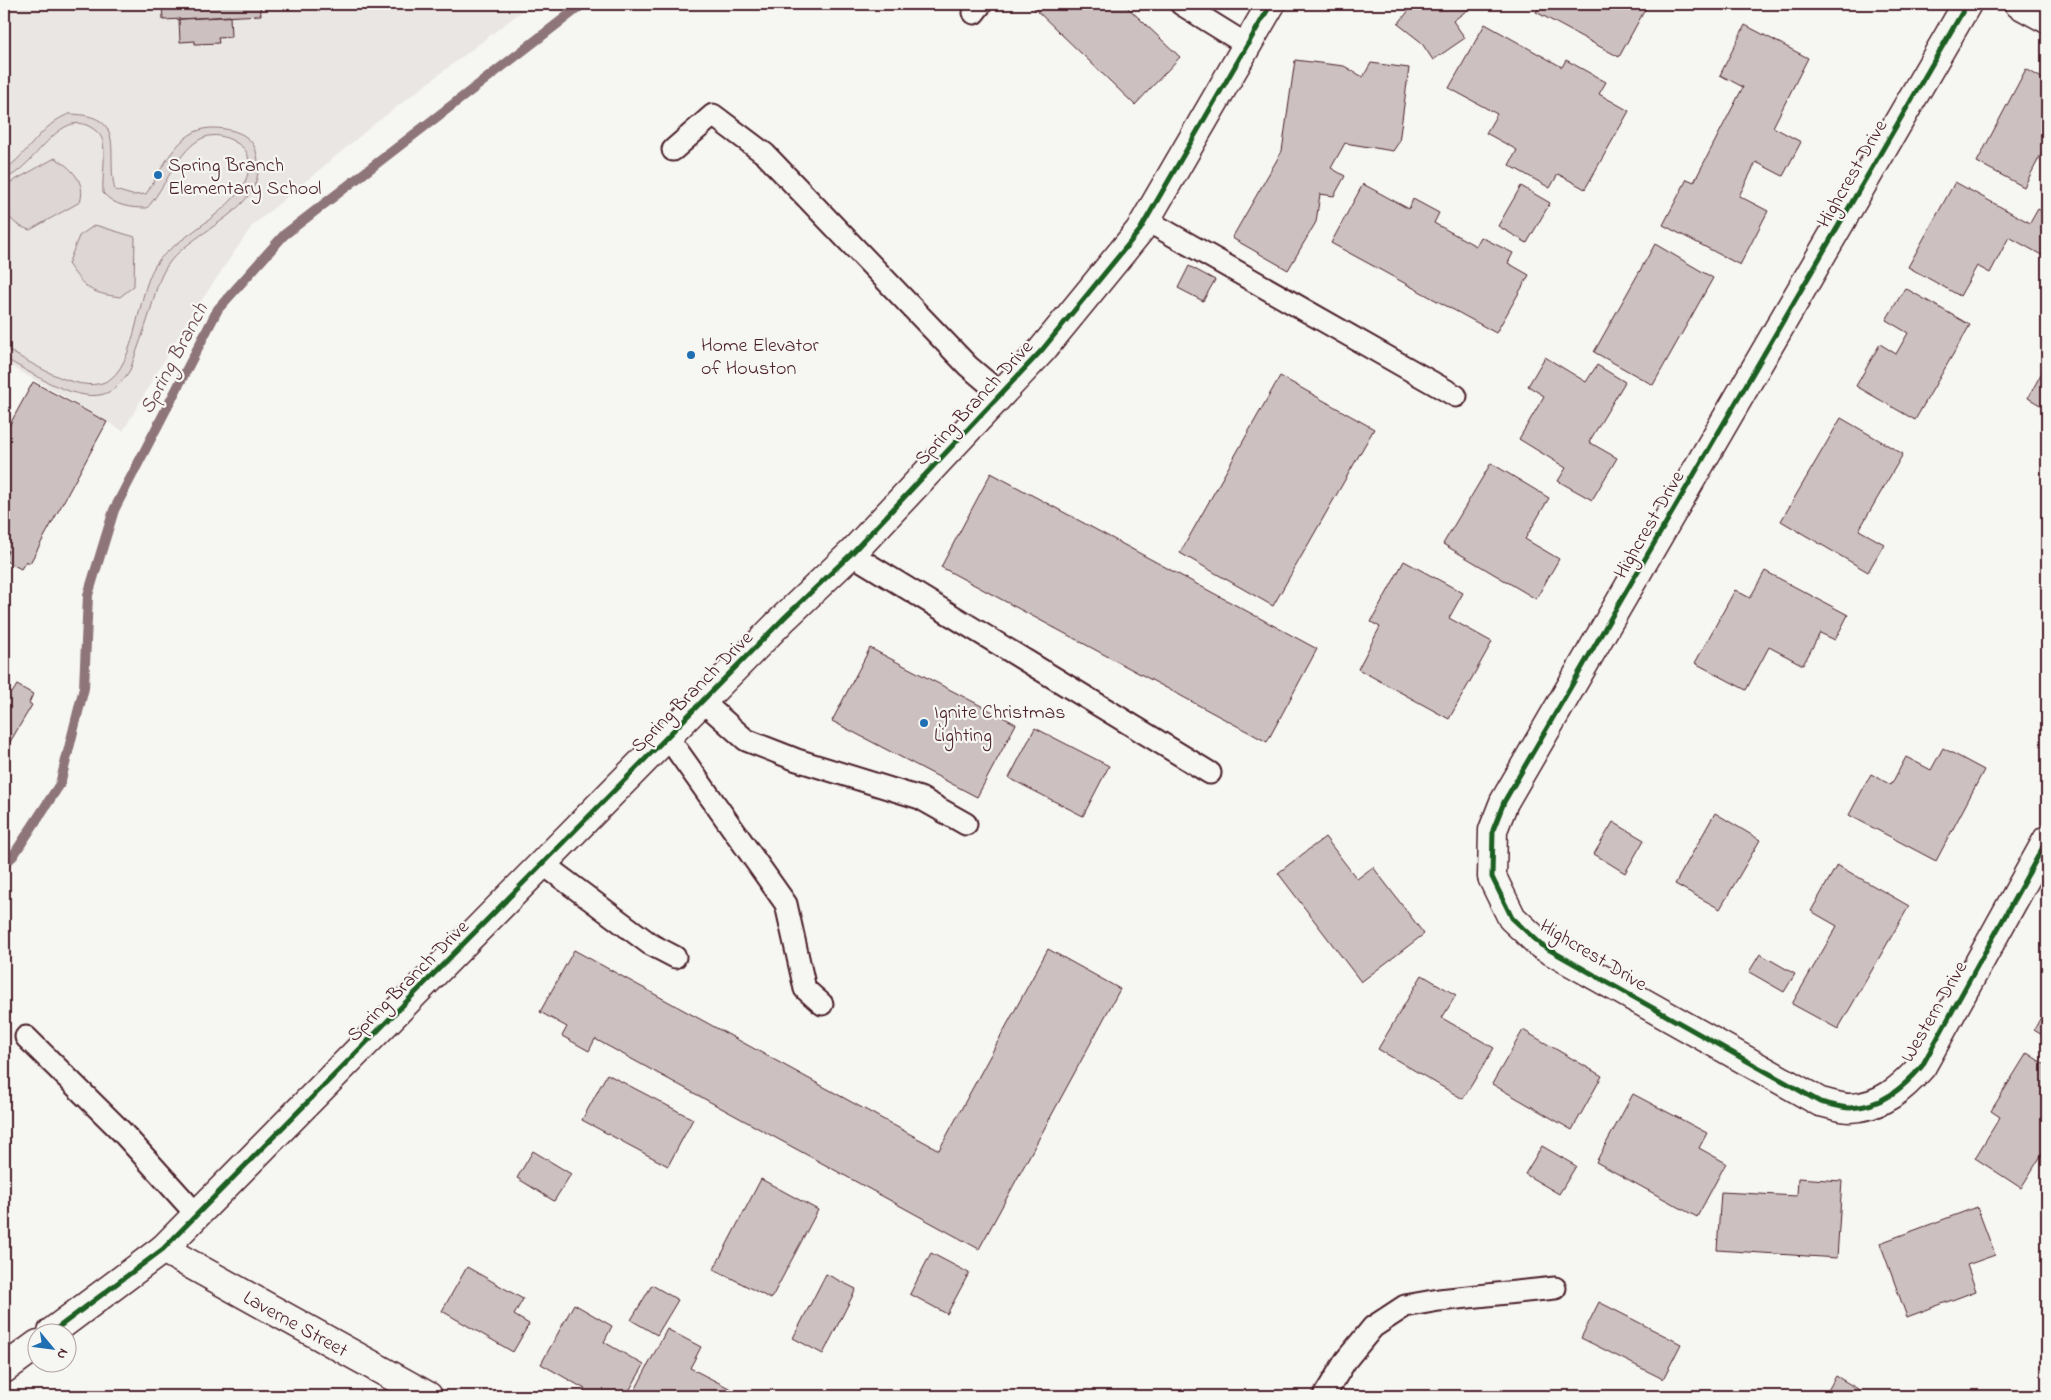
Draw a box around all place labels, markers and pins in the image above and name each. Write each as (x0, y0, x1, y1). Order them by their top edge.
place label: Spring Branch Elementary School (168, 152, 321, 204)
marker: Spring Branch Elementary School (152, 169, 164, 181)
place label: Home Elevator of Houston (701, 332, 820, 384)
marker: Home Elevator of Houston (685, 349, 697, 361)
place label: Ignite Christmas Lighting (934, 699, 1066, 752)
marker: Ignite Christmas Lighting (918, 717, 930, 729)

